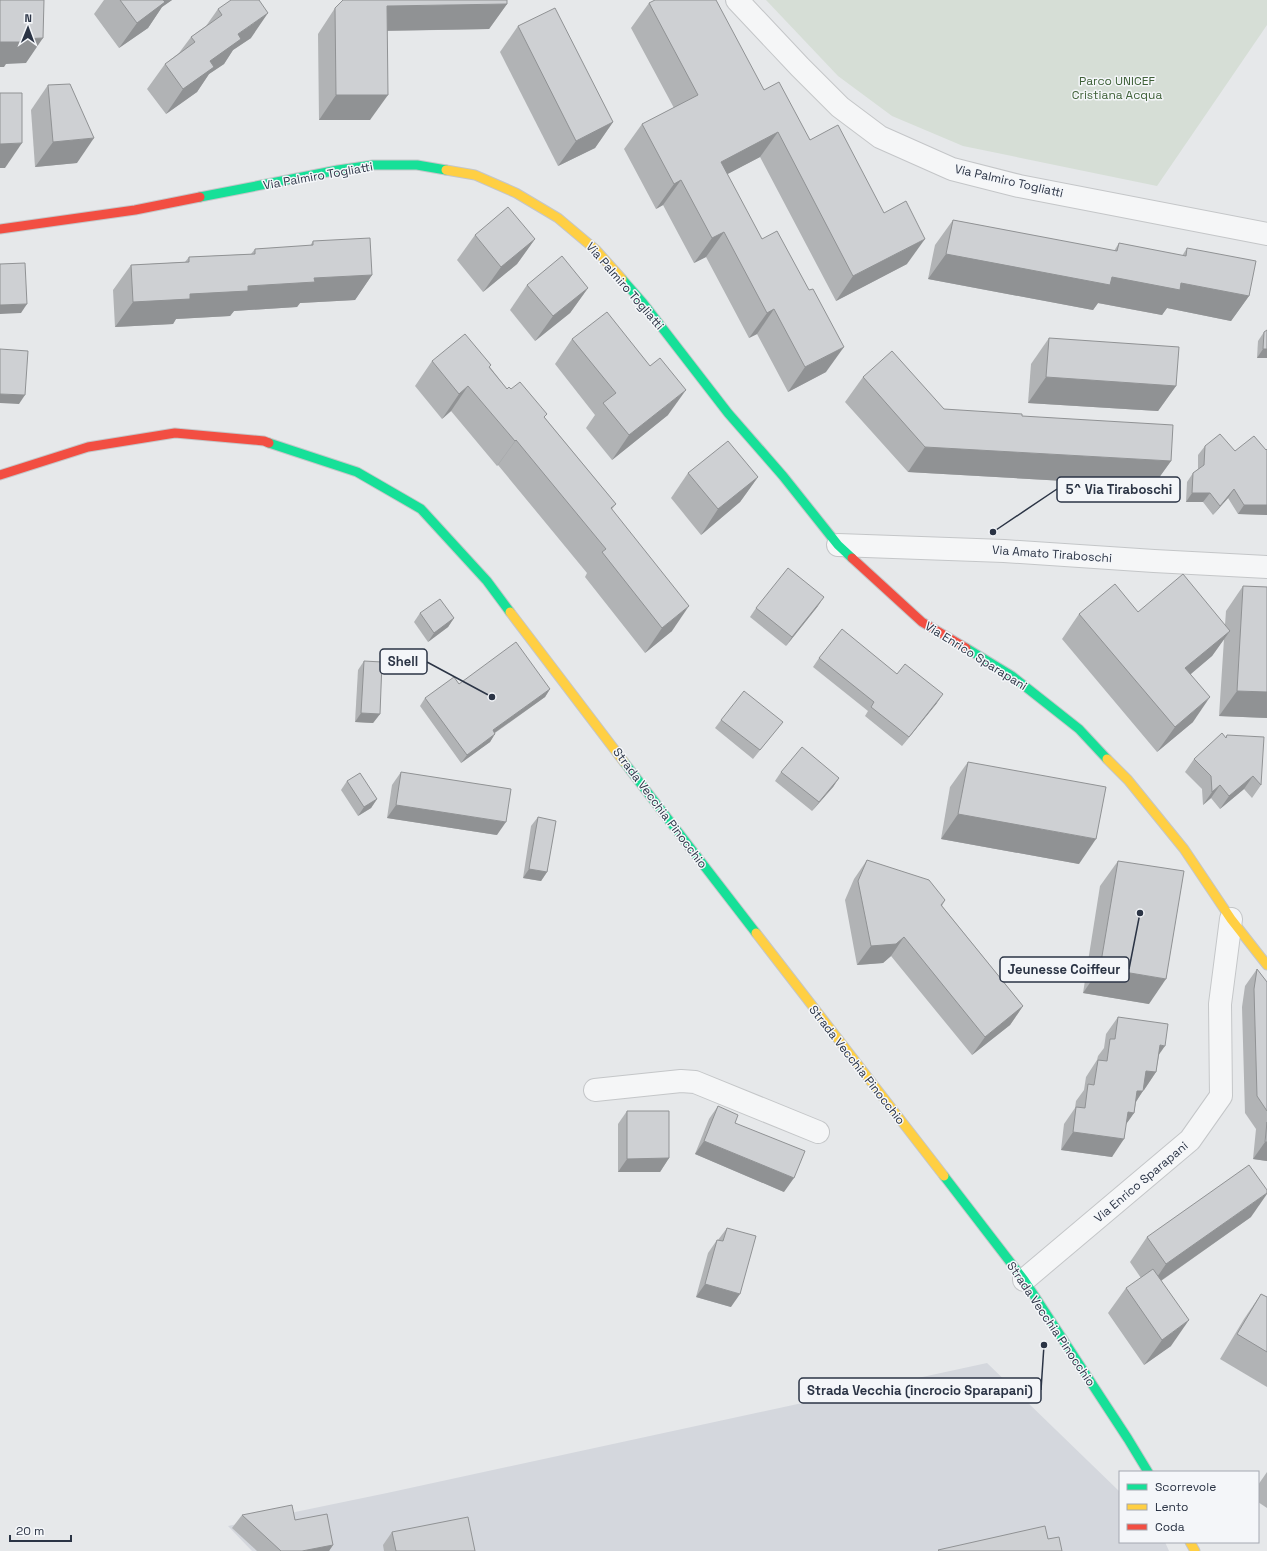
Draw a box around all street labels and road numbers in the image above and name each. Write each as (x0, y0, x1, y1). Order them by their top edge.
street label: Via Palmiro Togliatti (262, 158, 374, 194)
street label: Via Palmiro Togliatti (953, 161, 1065, 201)
street label: Via Palmiro Togliatti (583, 239, 668, 333)
street label: Via Amato Tiraboschi (992, 542, 1113, 566)
street label: Via Enrico Sparapani (922, 618, 1030, 694)
street label: Strada Vecchia Pinocchio (609, 744, 711, 872)
street label: Strada Vecchia Pinocchio (805, 1002, 909, 1128)
street label: Via Enrico Sparapani (1091, 1138, 1191, 1226)
street label: Strada Vecchia Pinocchio (1003, 1259, 1099, 1389)

